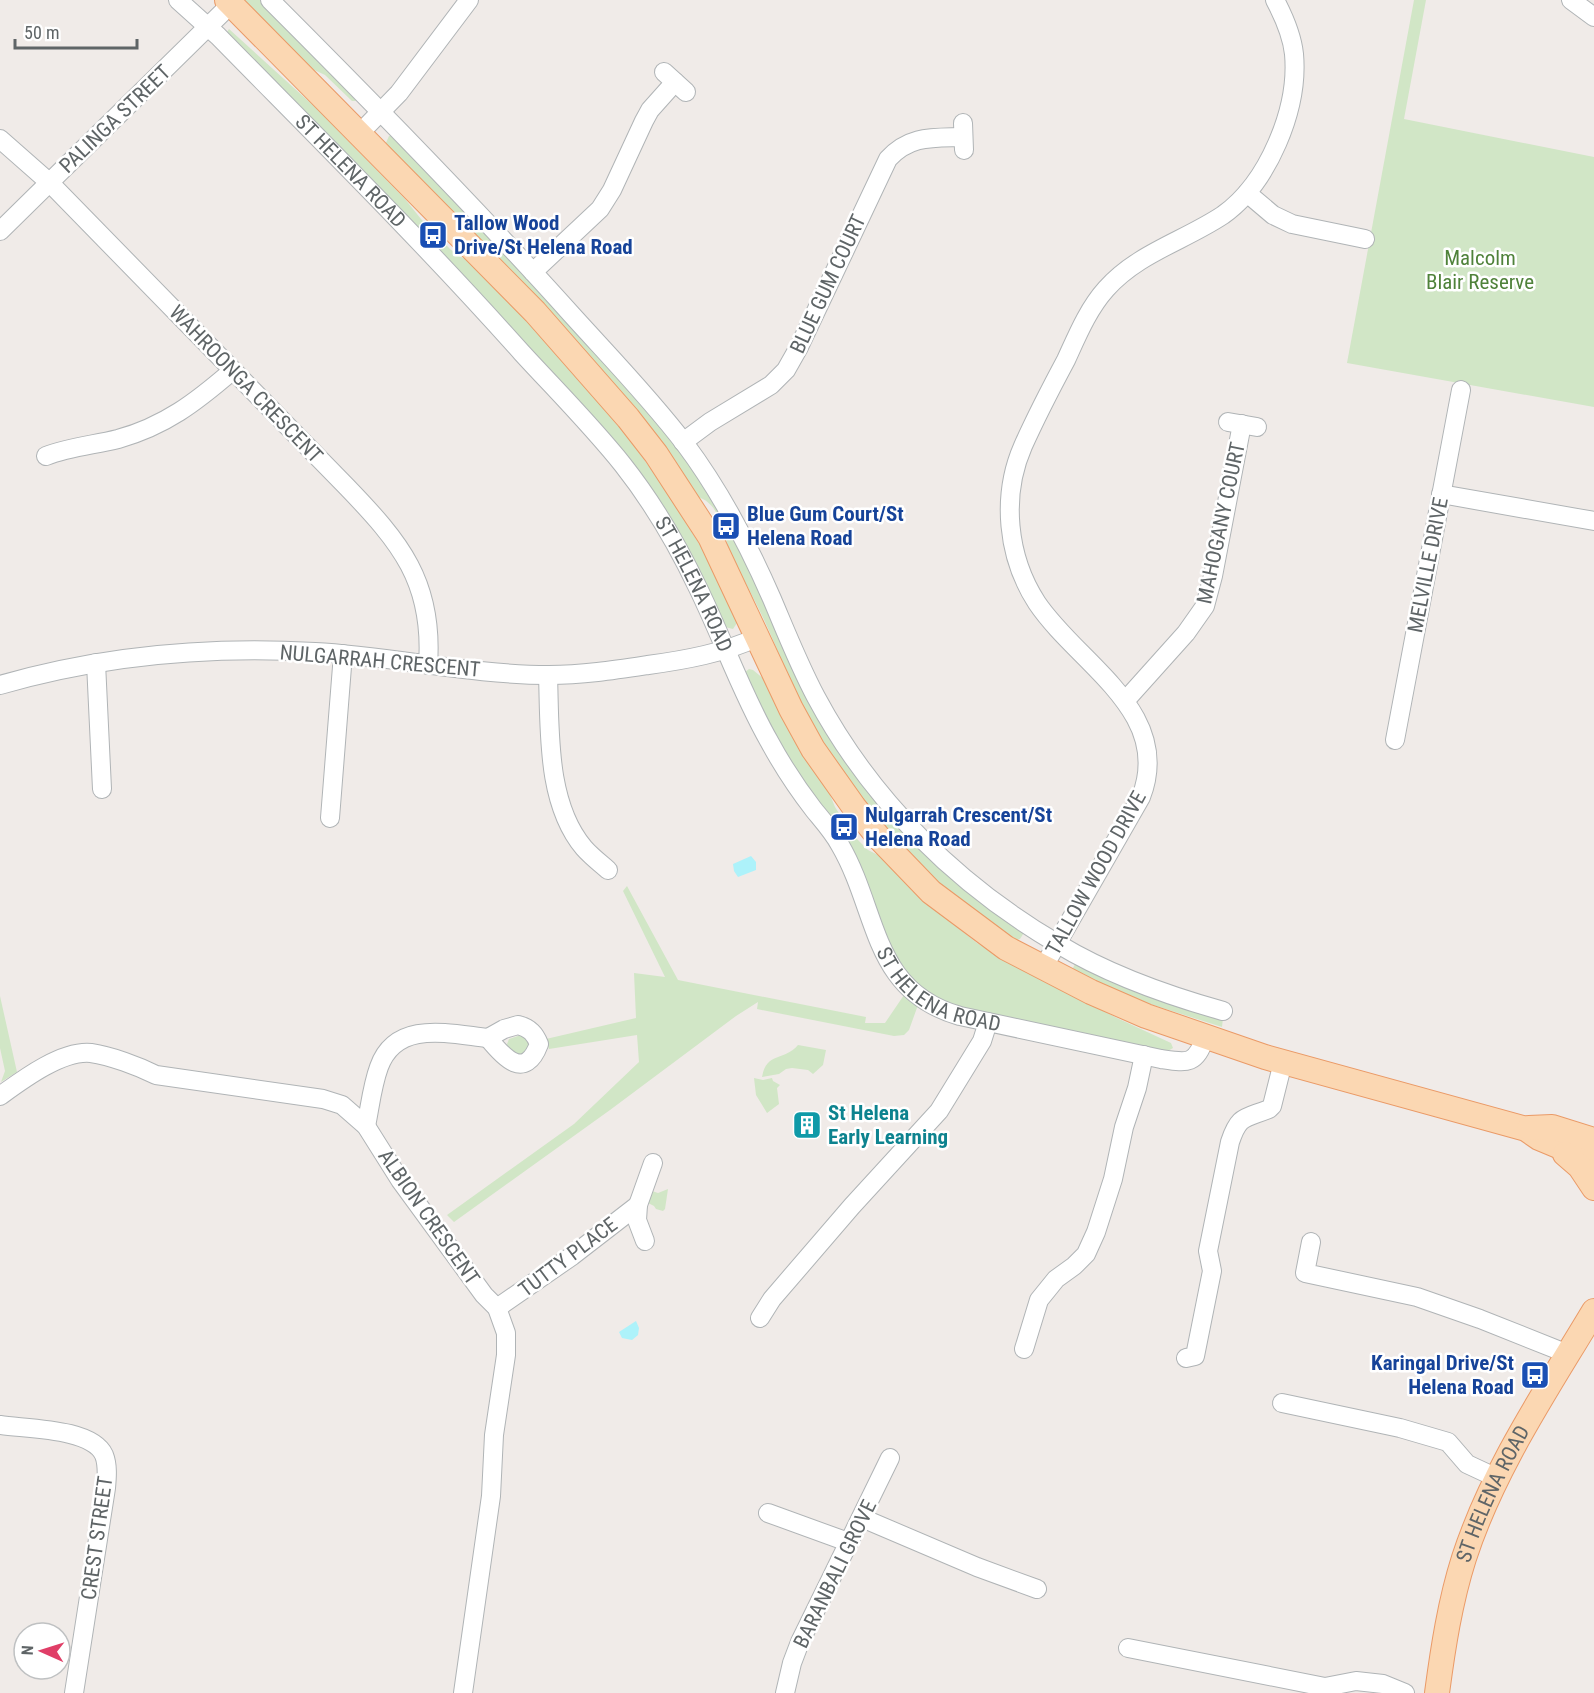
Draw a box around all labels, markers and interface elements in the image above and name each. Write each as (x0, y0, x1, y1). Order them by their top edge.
scale bar (15, 12, 136, 50)
text: 50 m (24, 22, 59, 43)
street label: PALINGA STREET (55, 60, 175, 178)
street label: ST HELENA ROAD (290, 110, 411, 232)
place label: Tallow Wood Drive/St Helena Road (454, 211, 633, 259)
street label: BLUE GUM COURT (785, 211, 871, 357)
bus stop icon: Tallow Wood Drive/St Helena Road (417, 219, 449, 251)
park label: Malcolm Blair Reserve (1426, 246, 1534, 294)
street label: WAHROONGA CRESCENT (164, 300, 328, 468)
street label: MAHOGANY COURT (1192, 440, 1250, 606)
street label: MELVILLE DRIVE (1403, 495, 1453, 635)
place label: Blue Gum Court/St Helena Road (747, 502, 904, 550)
bus stop icon: Blue Gum Court/St Helena Road (710, 510, 742, 542)
street label: ST HELENA ROAD (650, 512, 737, 655)
street label: NULGARRAH CRESCENT (279, 640, 481, 682)
street label: TALLOW WOOD DRIVE (1041, 787, 1151, 959)
place label: Nulgarrah Crescent/St Helena Road (865, 803, 1052, 851)
bus stop icon: Nulgarrah Crescent/St Helena Road (828, 811, 860, 843)
street label: ST HELENA ROAD (871, 943, 1003, 1036)
place label: St Helena Early Learning (828, 1101, 948, 1149)
building icon: St Helena Early Learning (791, 1109, 823, 1141)
street label: ALBION CRESCENT (373, 1145, 485, 1289)
street label: TUTTY PLACE (514, 1212, 622, 1302)
place label: Karingal Drive/St Helena Road (1371, 1351, 1514, 1399)
bus stop icon: Karingal Drive/St Helena Road (1519, 1359, 1551, 1391)
street label: ST HELENA ROAD (1451, 1421, 1535, 1565)
street label: CREST STREET (76, 1475, 118, 1601)
street label: BARANBALI GROVE (789, 1496, 881, 1652)
north arrow (12, 1621, 72, 1681)
text: N (18, 1645, 37, 1656)

